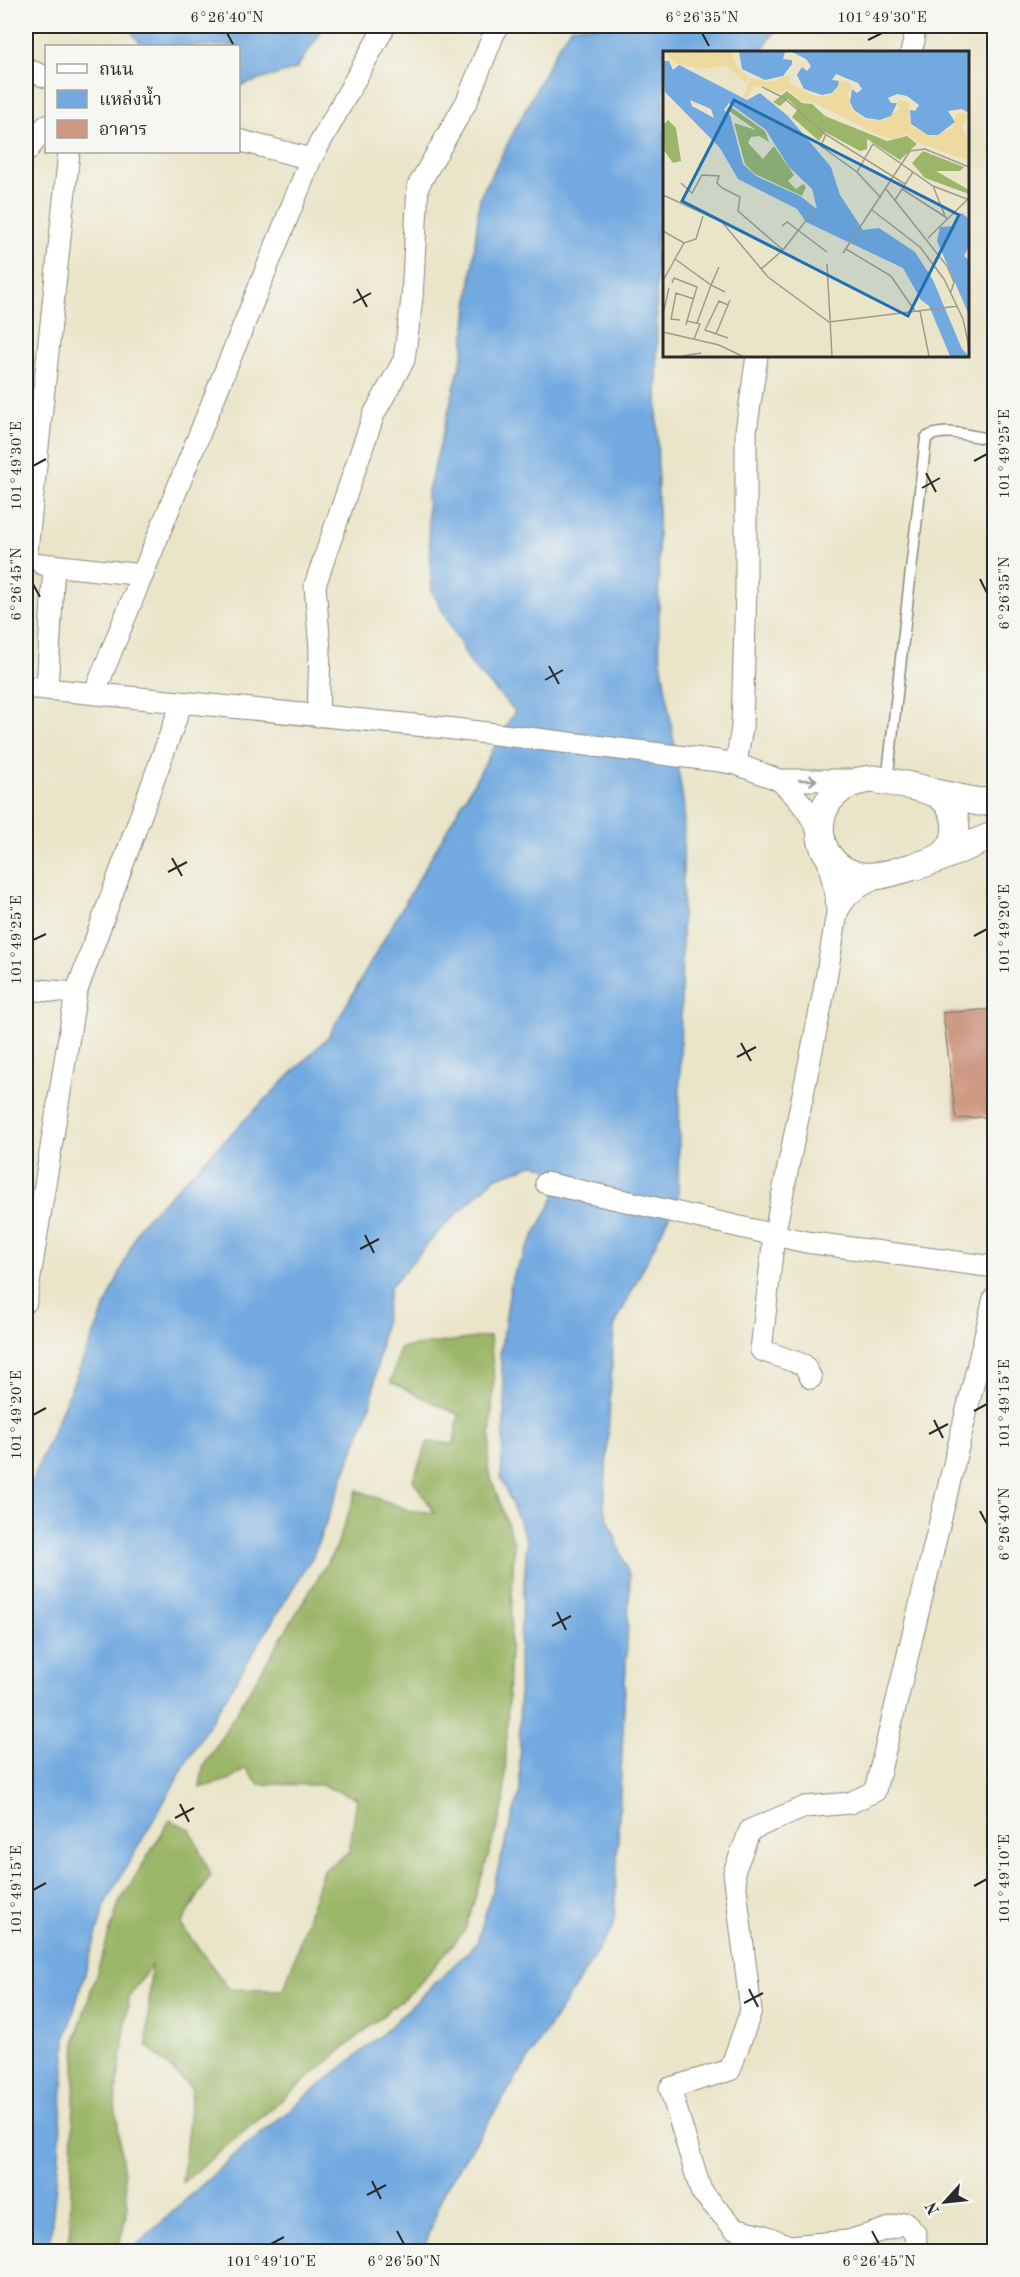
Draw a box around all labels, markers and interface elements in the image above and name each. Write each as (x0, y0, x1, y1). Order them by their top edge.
text: 6°26'40"N (190, 11, 264, 26)
text: 6°26'35"N (665, 11, 739, 26)
text: 101°49'30"E (837, 11, 927, 26)
legend (45, 45, 240, 153)
inset map (663, 51, 969, 357)
text: ถนน (99, 61, 134, 79)
text: แหล่งน้ำ (99, 85, 162, 109)
text: อาคาร (99, 121, 148, 139)
text: 101°49'25"E (998, 409, 1013, 499)
text: 101°49'30"E (10, 421, 25, 511)
text: 6°26'45"N (10, 547, 25, 621)
text: 6°26'35"N (998, 556, 1013, 630)
one-way arrow (798, 774, 818, 786)
text: 101°49'20"E (998, 884, 1013, 974)
text: 101°49'25"E (10, 895, 25, 985)
text: 101°49'15"E (998, 1359, 1013, 1449)
text: 101°49'20"E (10, 1370, 25, 1460)
text: 6°26'40"N (998, 1487, 1013, 1561)
text: 101°49'10"E (998, 1834, 1013, 1924)
text: 101°49'15"E (10, 1845, 25, 1935)
north arrow (915, 2172, 975, 2232)
text: N (923, 2198, 943, 2217)
text: 101°49'10"E (226, 2255, 316, 2270)
text: 6°26'50"N (367, 2255, 441, 2270)
text: 6°26'45"N (842, 2255, 916, 2270)

